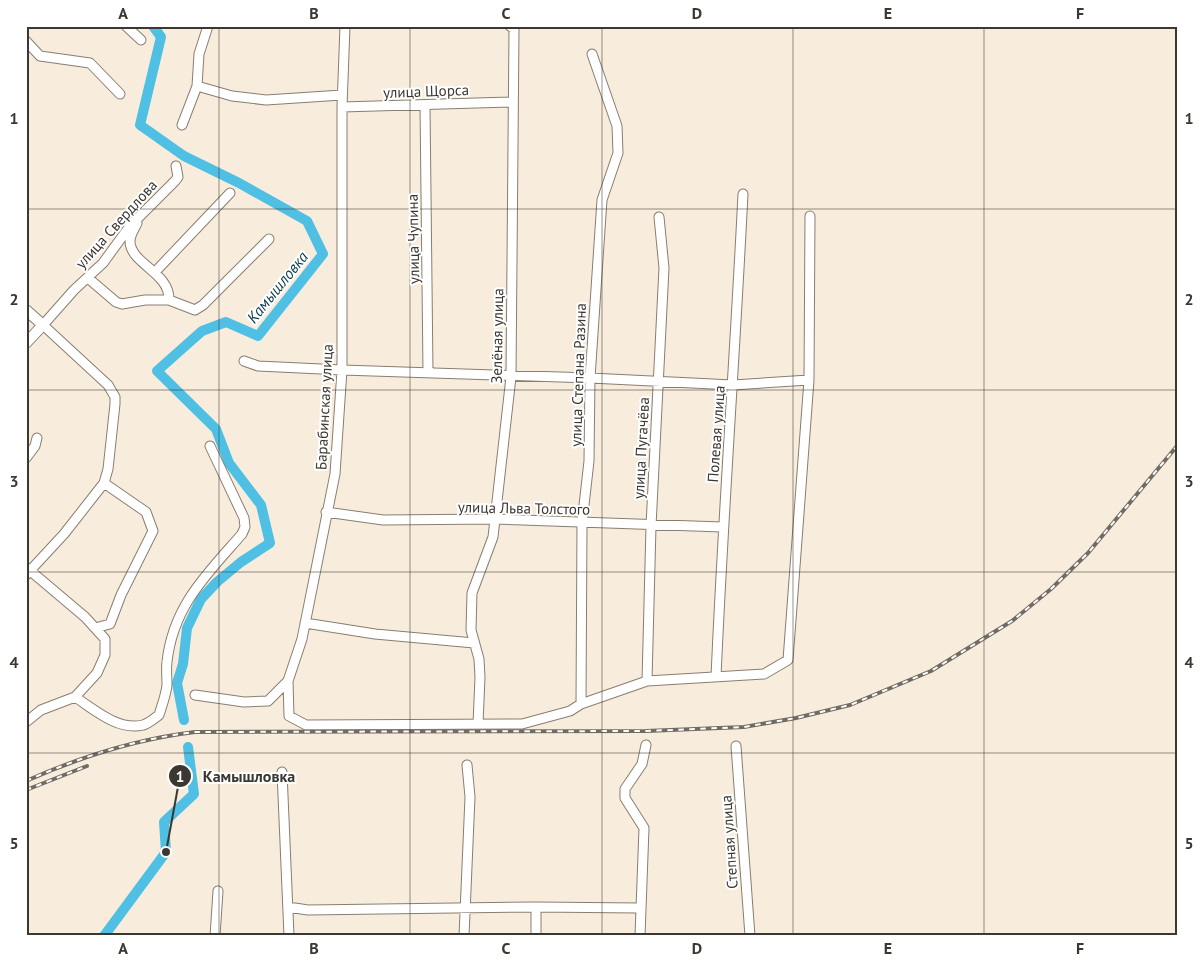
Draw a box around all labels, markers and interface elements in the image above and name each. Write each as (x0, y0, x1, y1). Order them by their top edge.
text: A (118, 3, 128, 23)
text: B (309, 3, 319, 23)
text: C (502, 3, 511, 23)
text: D (692, 3, 702, 23)
text: E (884, 3, 892, 23)
text: F (1076, 3, 1084, 23)
street label: улица Щорса (383, 80, 469, 102)
text: 1 (9, 108, 19, 128)
text: 1 (1184, 108, 1194, 128)
street label: улица Свердлова (71, 176, 161, 272)
street label: улица Чупина (403, 194, 423, 284)
water label: Камышловка (242, 247, 312, 327)
street label: Зелёная улица (487, 288, 507, 384)
text: 2 (9, 289, 19, 309)
text: 2 (1184, 289, 1194, 309)
street label: улица Степана Разина (566, 303, 590, 447)
street label: Барабинская улица (311, 343, 337, 471)
street label: Полевая улица (703, 385, 729, 483)
street label: улица Пугачёва (629, 397, 653, 499)
text: 3 (9, 471, 19, 491)
text: 3 (1184, 471, 1194, 491)
street label: улица Льва Толстого (458, 497, 590, 519)
text: 4 (9, 652, 19, 672)
text: 4 (1184, 652, 1194, 672)
callout: Камышловка (168, 761, 305, 792)
text: Камышловка (203, 766, 295, 786)
text: 1 (176, 767, 184, 786)
street label: Степная улица (716, 795, 742, 889)
text: 5 (9, 833, 19, 853)
text: 5 (1184, 833, 1194, 853)
text: A (118, 938, 128, 958)
text: B (309, 938, 319, 958)
text: C (502, 938, 511, 958)
text: D (692, 938, 702, 958)
text: E (884, 938, 892, 958)
text: F (1076, 938, 1084, 958)

